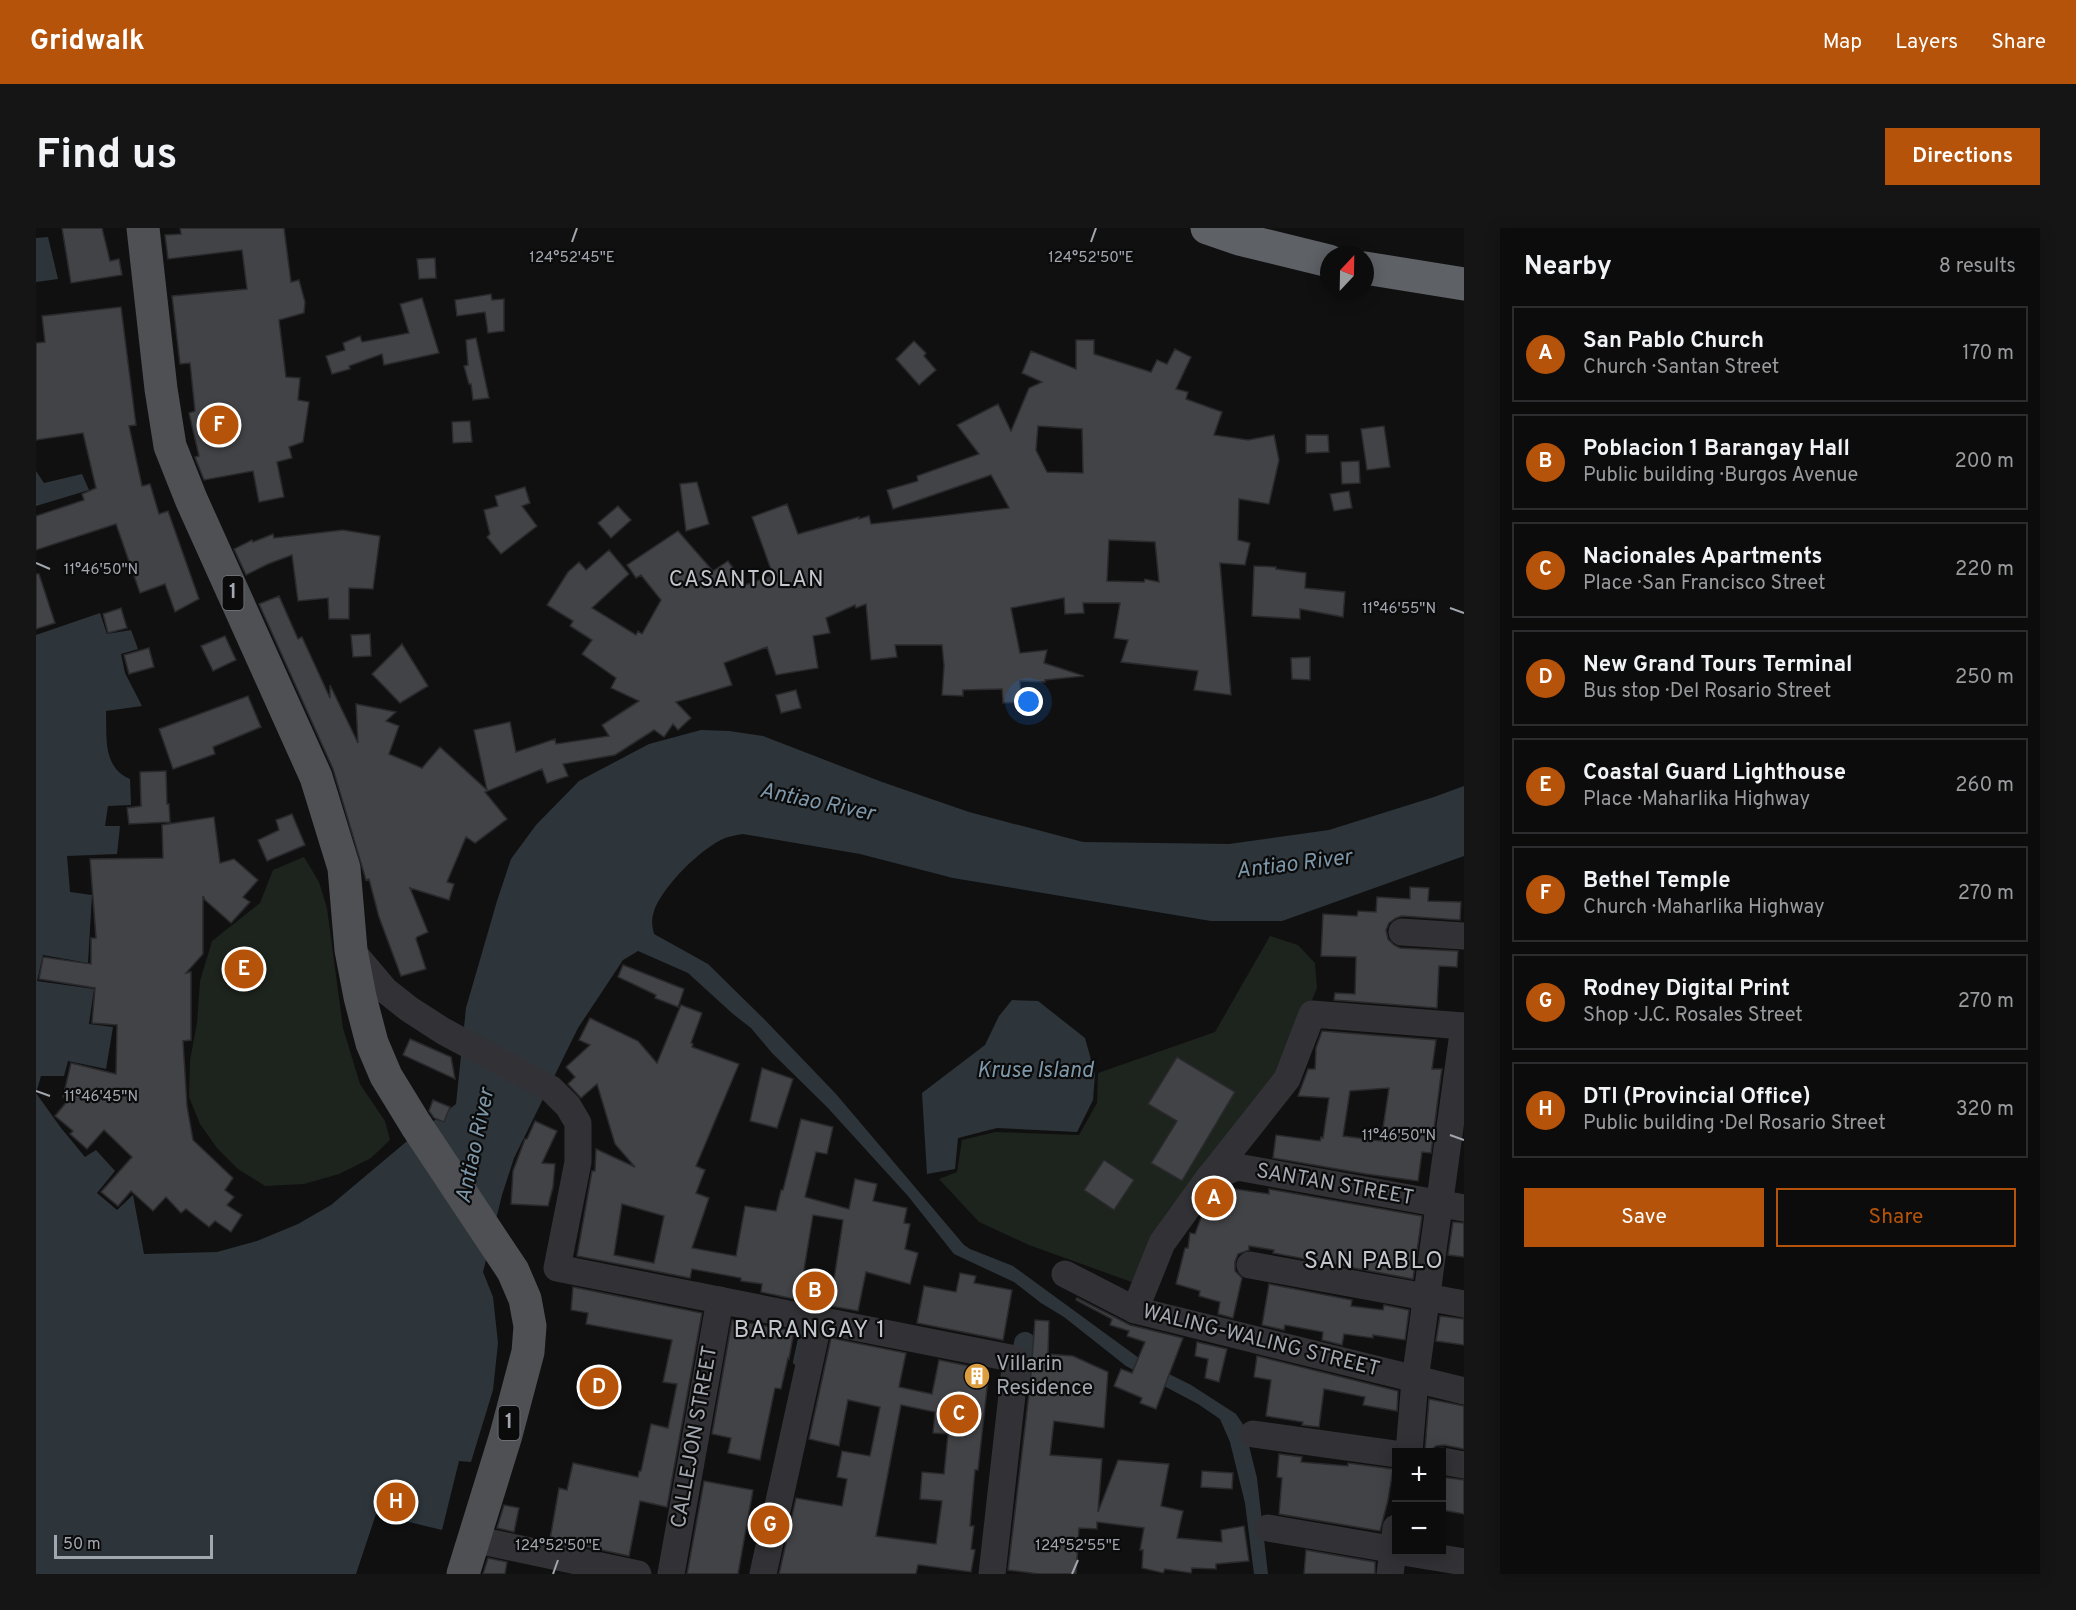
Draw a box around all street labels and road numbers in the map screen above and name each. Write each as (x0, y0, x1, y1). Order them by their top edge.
road number: 1 (222, 576, 244, 610)
street label: SANTAN STREET (1254, 1158, 1416, 1212)
street label: WALING-WALING STREET (1140, 1298, 1382, 1384)
street label: CALLEJON STREET (666, 1344, 724, 1530)
road number: 1 (498, 1406, 520, 1440)

